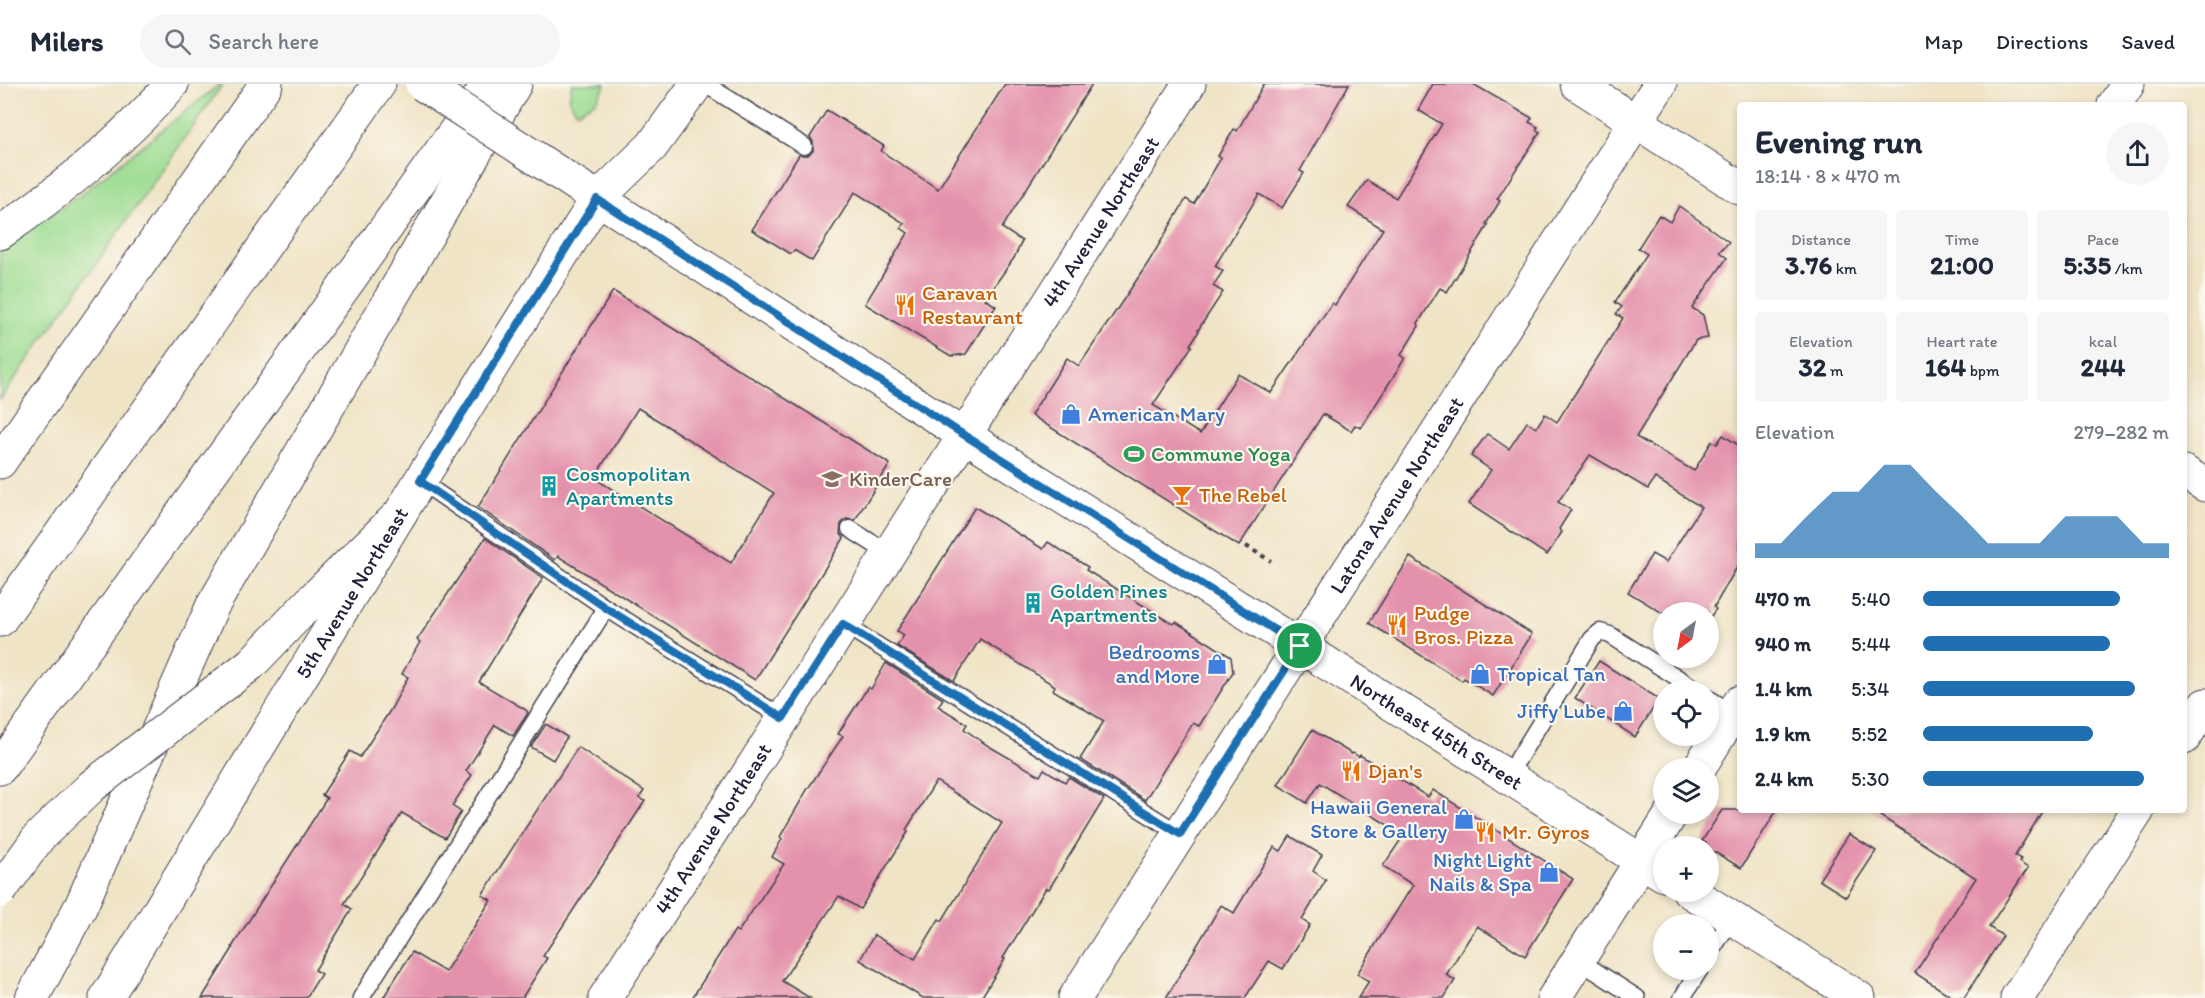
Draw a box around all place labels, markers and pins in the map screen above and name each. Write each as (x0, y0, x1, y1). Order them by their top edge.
place label: Caravan Restaurant (922, 280, 1023, 329)
restaurant icon: Caravan Restaurant (893, 293, 917, 317)
place label: American Mary (1088, 401, 1225, 426)
shop icon: American Mary (1059, 402, 1083, 426)
place label: Commune Yoga (1151, 441, 1290, 466)
sports icon: Commune Yoga (1122, 442, 1146, 466)
place label: Cosmopolitan Apartments (566, 461, 690, 510)
place label: KinderCare (849, 466, 952, 491)
school or university icon: KinderCare (820, 467, 844, 491)
building icon: Cosmopolitan Apartments (537, 474, 561, 498)
place label: The Rebel (1199, 482, 1287, 507)
bar icon: The Rebel (1170, 483, 1194, 507)
place label: Golden Pines Apartments (1050, 578, 1168, 627)
building icon: Golden Pines Apartments (1021, 591, 1045, 615)
place label: Pudge Bros. Pizza (1414, 600, 1514, 649)
restaurant icon: Pudge Bros. Pizza (1385, 613, 1409, 637)
pin (1274, 620, 1325, 671)
place label: Bedrooms and More (1109, 639, 1200, 688)
shop icon: Bedrooms and More (1205, 652, 1229, 676)
place label: Tropical Tan (1497, 661, 1605, 686)
shop icon: Tropical Tan (1468, 662, 1492, 686)
place label: Jiffy Lube (1517, 698, 1606, 723)
shop icon: Jiffy Lube (1611, 699, 1635, 723)
place label: Djan's (1368, 758, 1423, 783)
restaurant icon: Djan's (1339, 759, 1363, 783)
place label: Hawaii General Store & Gallery (1310, 794, 1447, 843)
shop icon: Hawaii General Store & Gallery (1452, 807, 1476, 831)
place label: Mr. Gyros (1502, 819, 1590, 844)
restaurant icon: Mr. Gyros (1473, 820, 1497, 844)
place label: Night Light Nails & Spa (1429, 847, 1532, 896)
shop icon: Night Light Nails & Spa (1537, 860, 1561, 884)

